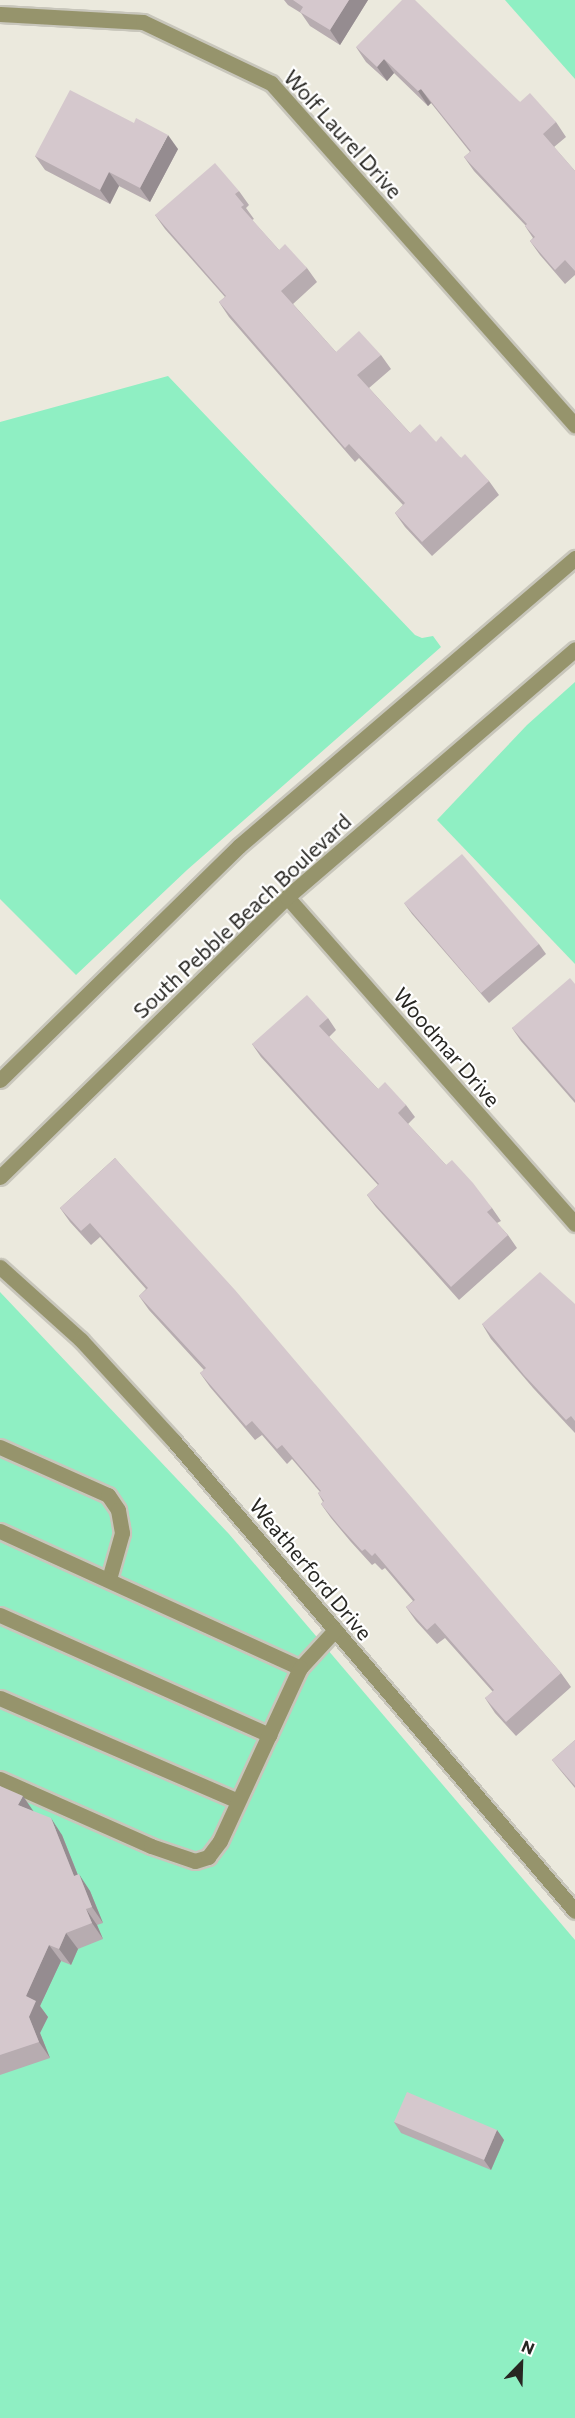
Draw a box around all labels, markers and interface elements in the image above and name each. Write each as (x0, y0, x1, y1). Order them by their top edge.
street label: Wolf Laurel Drive (279, 65, 407, 203)
street label: South Pebble Beach Boulevard (128, 809, 356, 1023)
street label: Woodmar Drive (388, 982, 506, 1112)
street label: Weatherford Drive (244, 1493, 378, 1645)
north arrow (491, 2334, 551, 2394)
text: N (519, 2336, 537, 2358)

